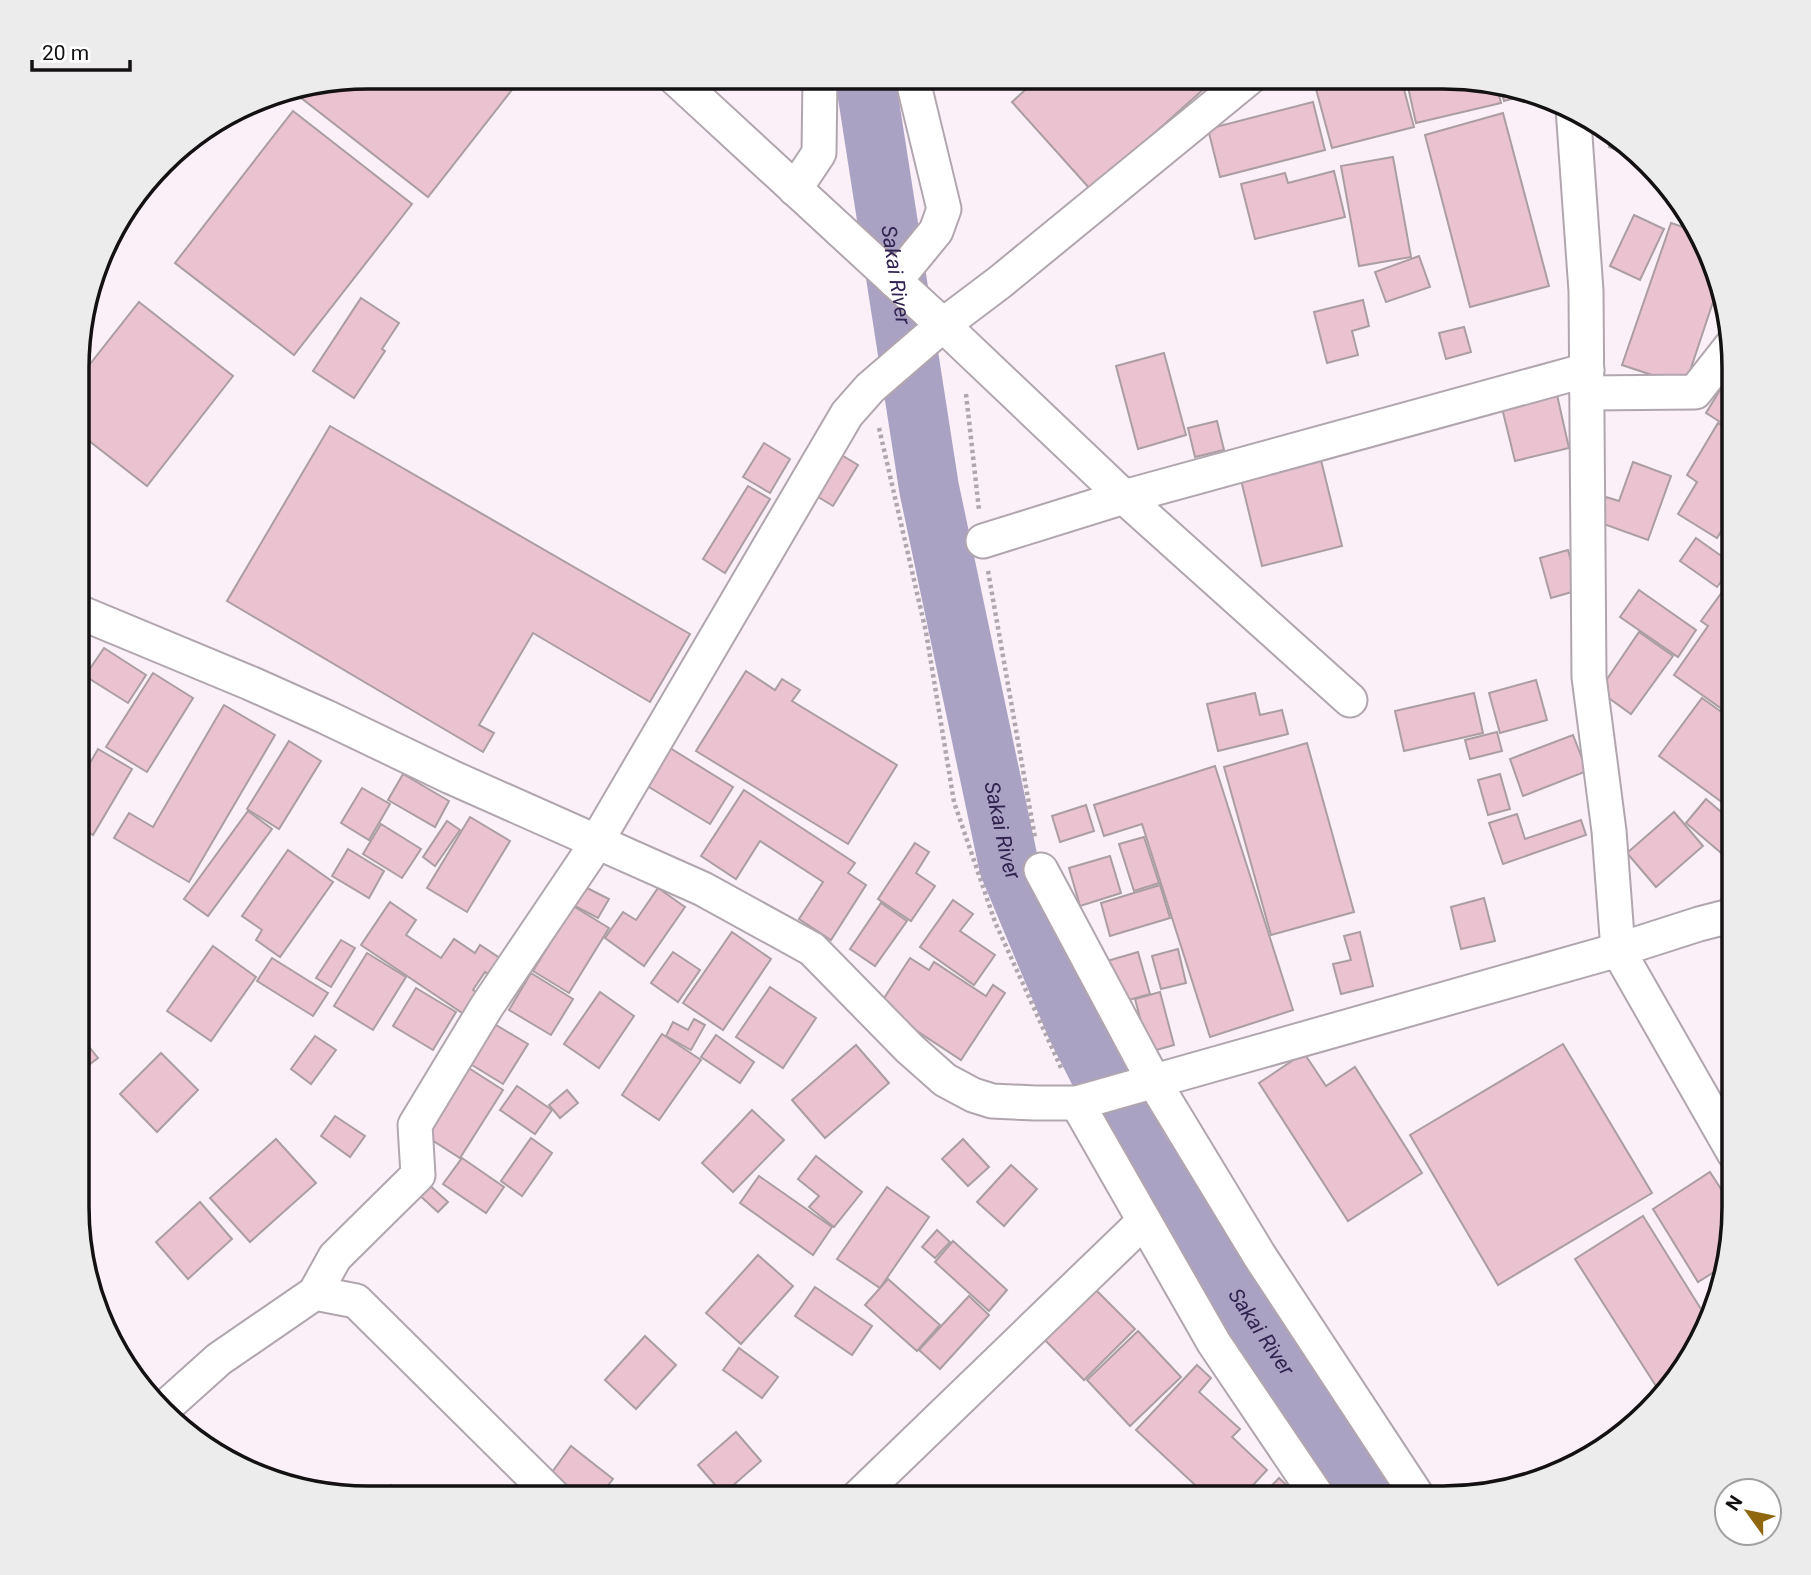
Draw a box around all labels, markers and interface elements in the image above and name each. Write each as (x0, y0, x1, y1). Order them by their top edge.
scale bar (32, 28, 130, 72)
text: 20 m (42, 41, 89, 65)
water label: Sakai River (876, 224, 915, 327)
water label: Sakai River (979, 779, 1026, 884)
water label: Sakai River (1223, 1284, 1299, 1381)
north arrow (1713, 1477, 1783, 1547)
text: N (1721, 1491, 1747, 1515)

